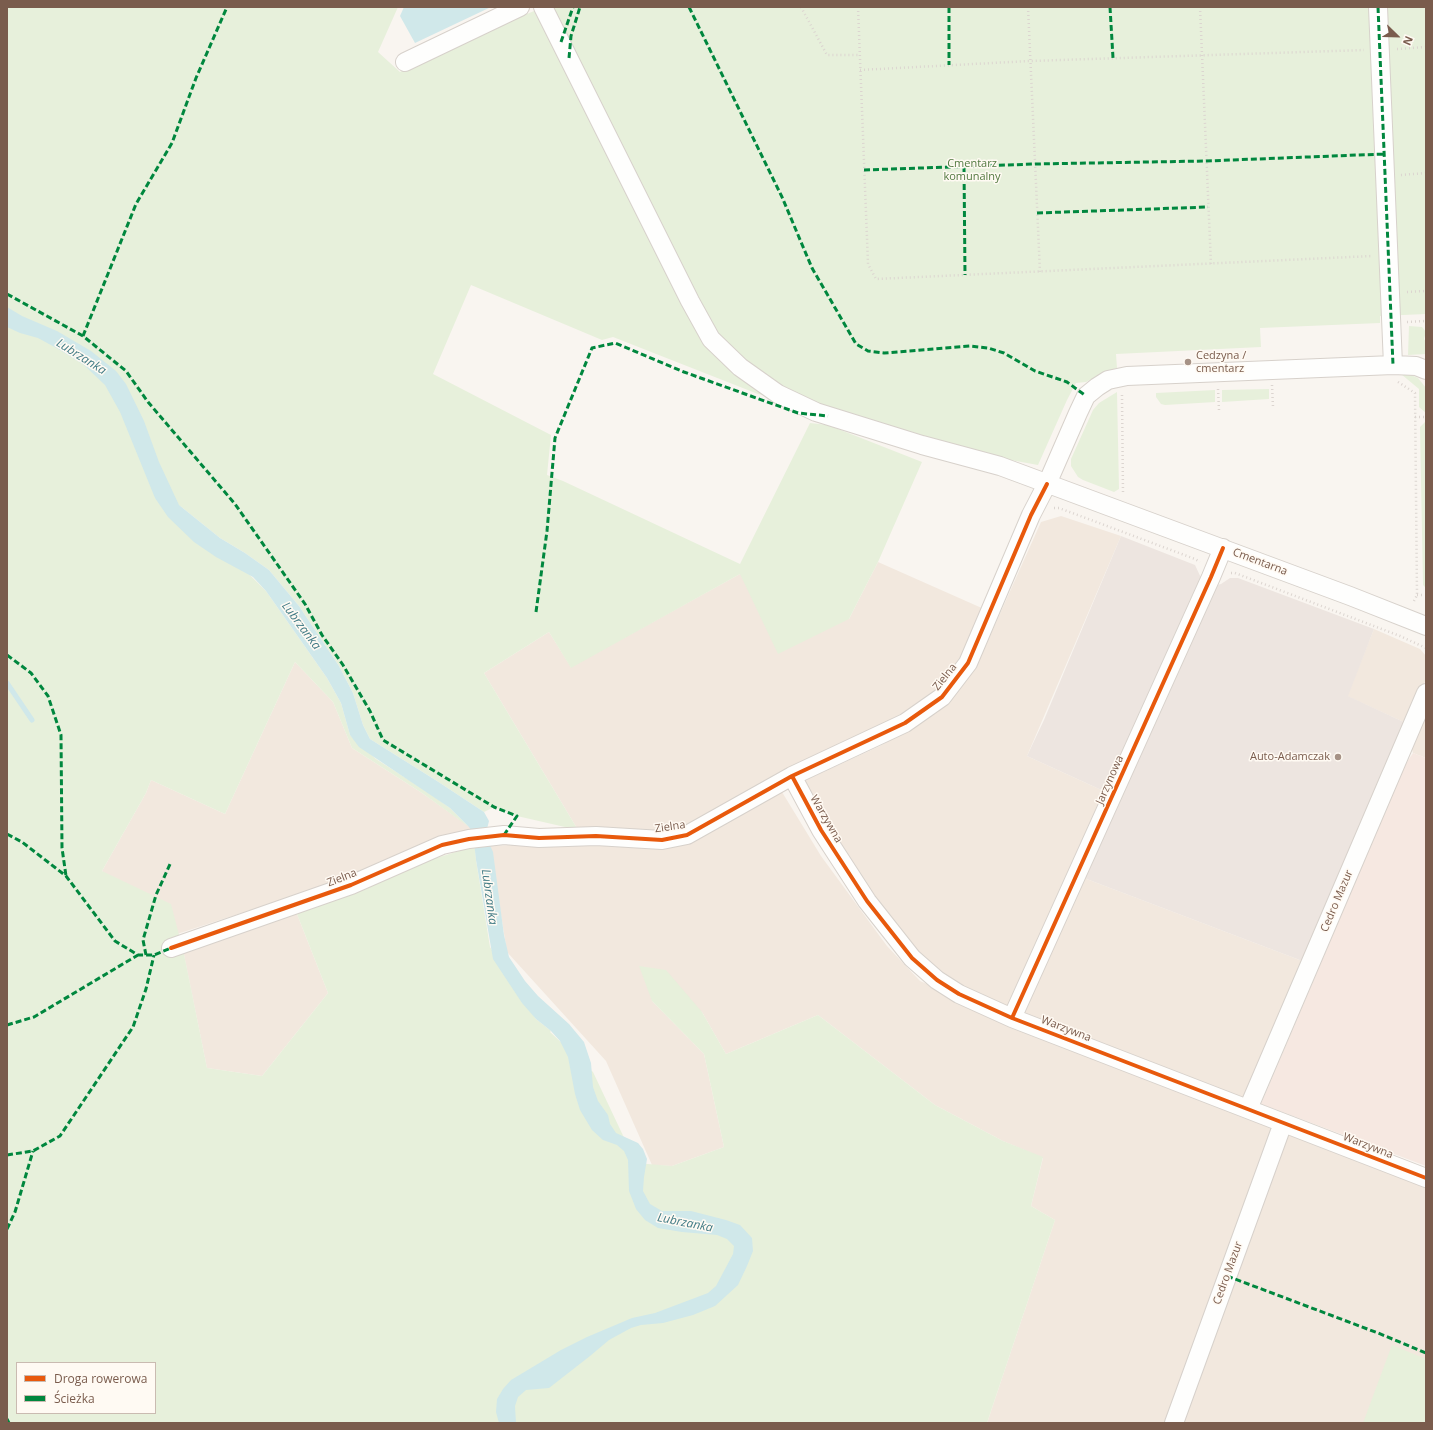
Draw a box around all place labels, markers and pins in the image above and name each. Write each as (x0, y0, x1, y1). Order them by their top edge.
place label: Cedzyna / cmentarz (1196, 349, 1246, 375)
marker: Cedzyna / cmentarz (1183, 357, 1193, 367)
place label: Auto-Adamczak (1250, 750, 1330, 764)
marker: Auto-Adamczak (1333, 752, 1343, 762)

